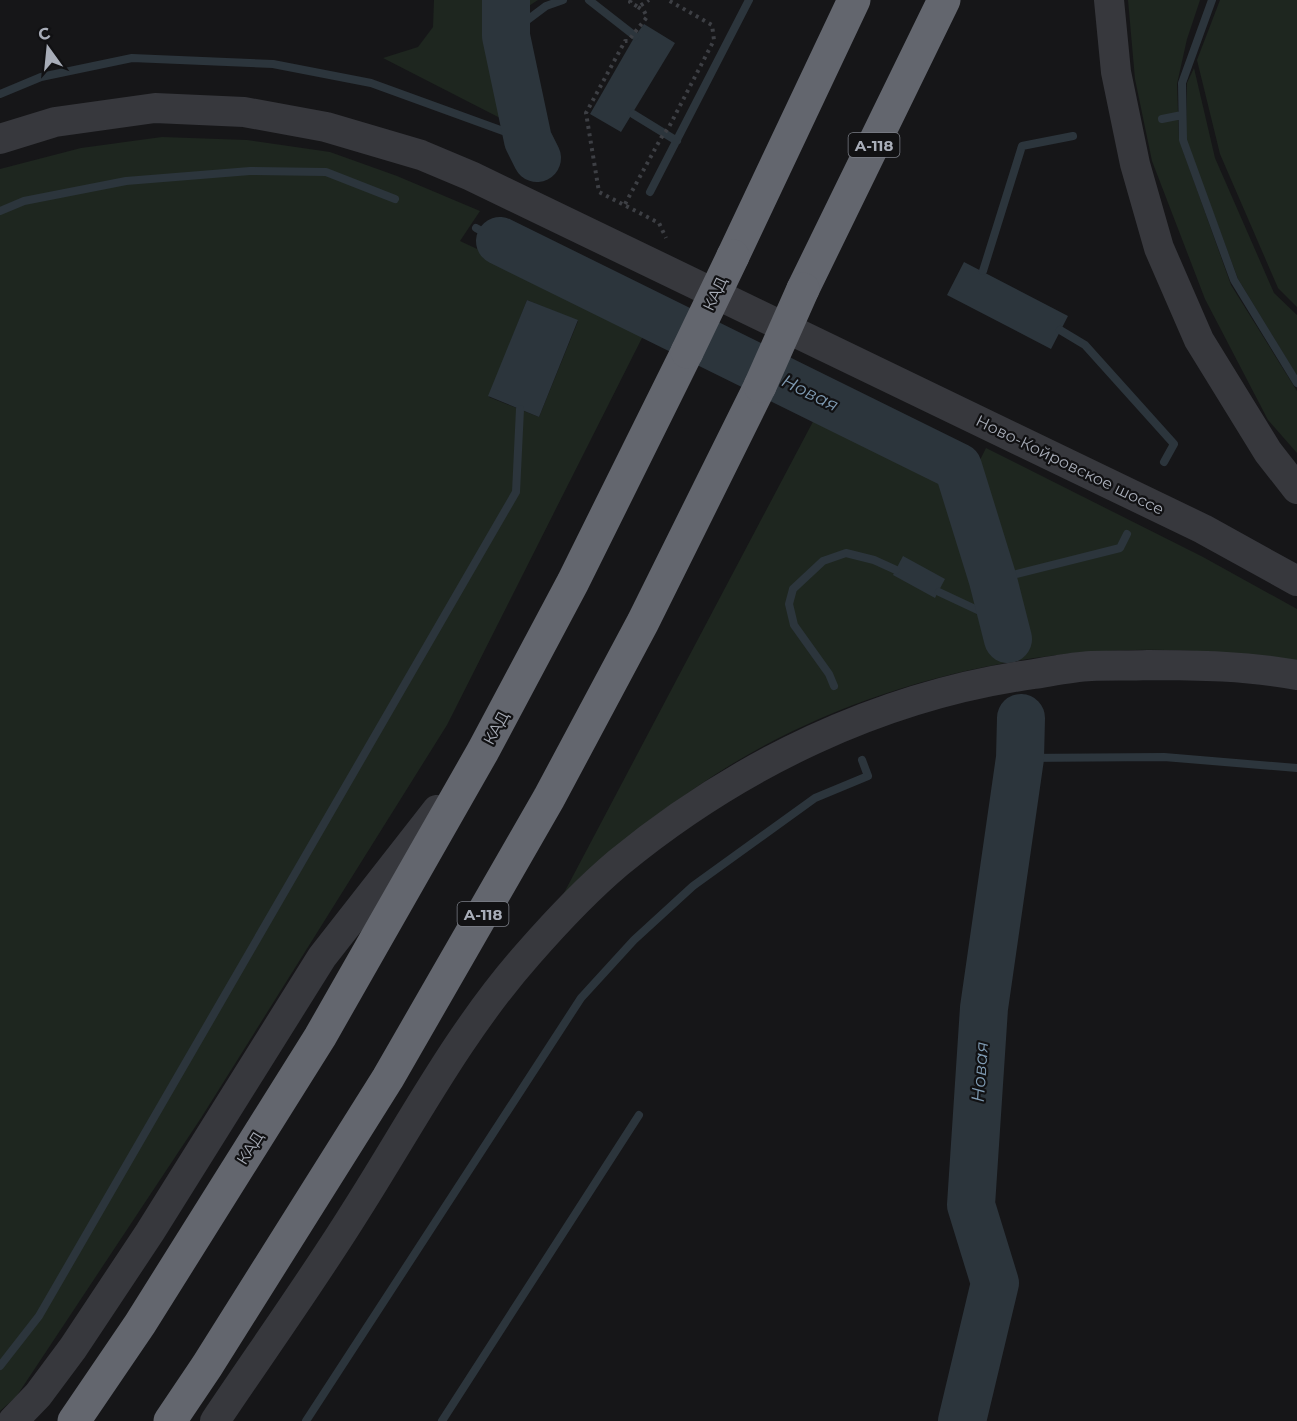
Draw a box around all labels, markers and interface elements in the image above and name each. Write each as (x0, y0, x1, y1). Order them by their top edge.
north arrow (18, 18, 78, 78)
text: С (36, 23, 53, 45)
road number: А-118 (848, 133, 900, 157)
street label: КАД (699, 274, 731, 314)
water label: Новая (778, 370, 842, 416)
street label: Ново-Койровское шоссе (973, 411, 1167, 519)
street label: КАД (479, 708, 513, 748)
road number: А-118 (458, 902, 508, 926)
water label: Новая (967, 1041, 993, 1103)
street label: КАД (233, 1128, 268, 1168)

